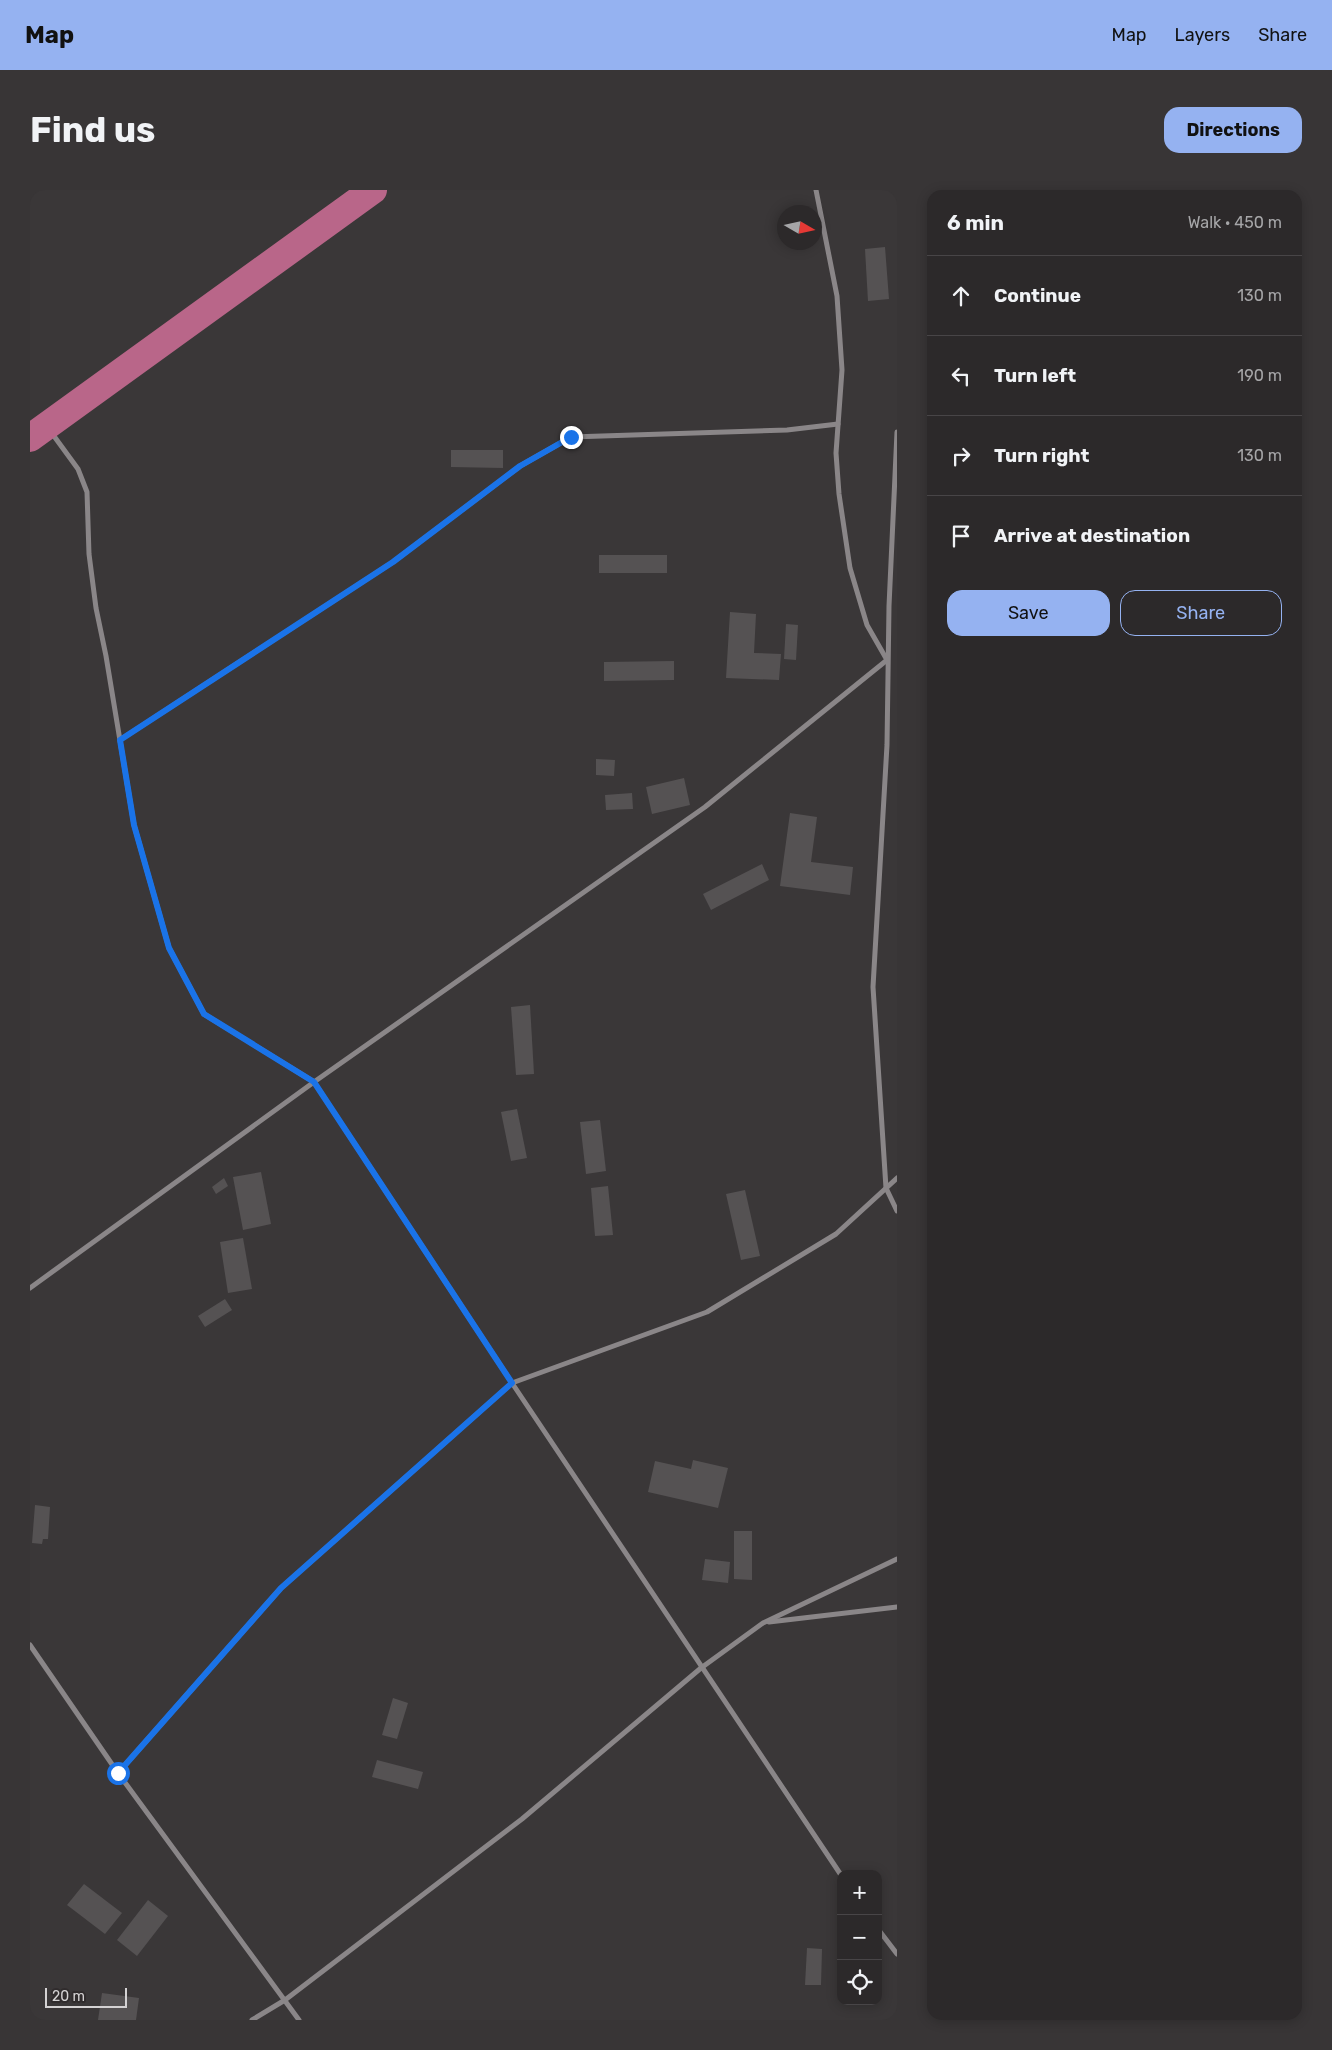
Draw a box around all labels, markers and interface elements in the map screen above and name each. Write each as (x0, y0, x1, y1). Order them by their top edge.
text: Map (25, 21, 74, 49)
text: Map (1112, 24, 1147, 46)
text: Layers (1175, 24, 1230, 46)
text: Share (1258, 24, 1307, 46)
button: Directions (1164, 107, 1302, 153)
text: Find us (30, 109, 155, 151)
north arrow (777, 205, 822, 250)
text: 6 min (947, 210, 1004, 235)
text: Walk · 450 m (1188, 213, 1282, 232)
icon: ahead (947, 282, 975, 310)
text: Continue (994, 284, 1081, 307)
text: 130 m (1237, 286, 1282, 305)
icon: left (947, 362, 975, 390)
text: Turn left (994, 364, 1076, 387)
text: 190 m (1237, 366, 1282, 385)
route end (560, 426, 583, 449)
icon: right (947, 442, 975, 470)
text: Turn right (994, 444, 1089, 467)
text: 130 m (1237, 446, 1282, 465)
icon: arrive (947, 522, 975, 550)
text: Arrive at destination (994, 524, 1190, 547)
button: Save (947, 590, 1110, 636)
button: Share (1120, 590, 1282, 636)
route start (107, 1762, 130, 1785)
map controls (837, 1870, 882, 2005)
button: + (837, 1870, 882, 1915)
button: − (837, 1915, 882, 1960)
button: locate (837, 1960, 882, 2005)
scale bar (45, 1985, 128, 2008)
text: 20 m (52, 1988, 85, 2005)

